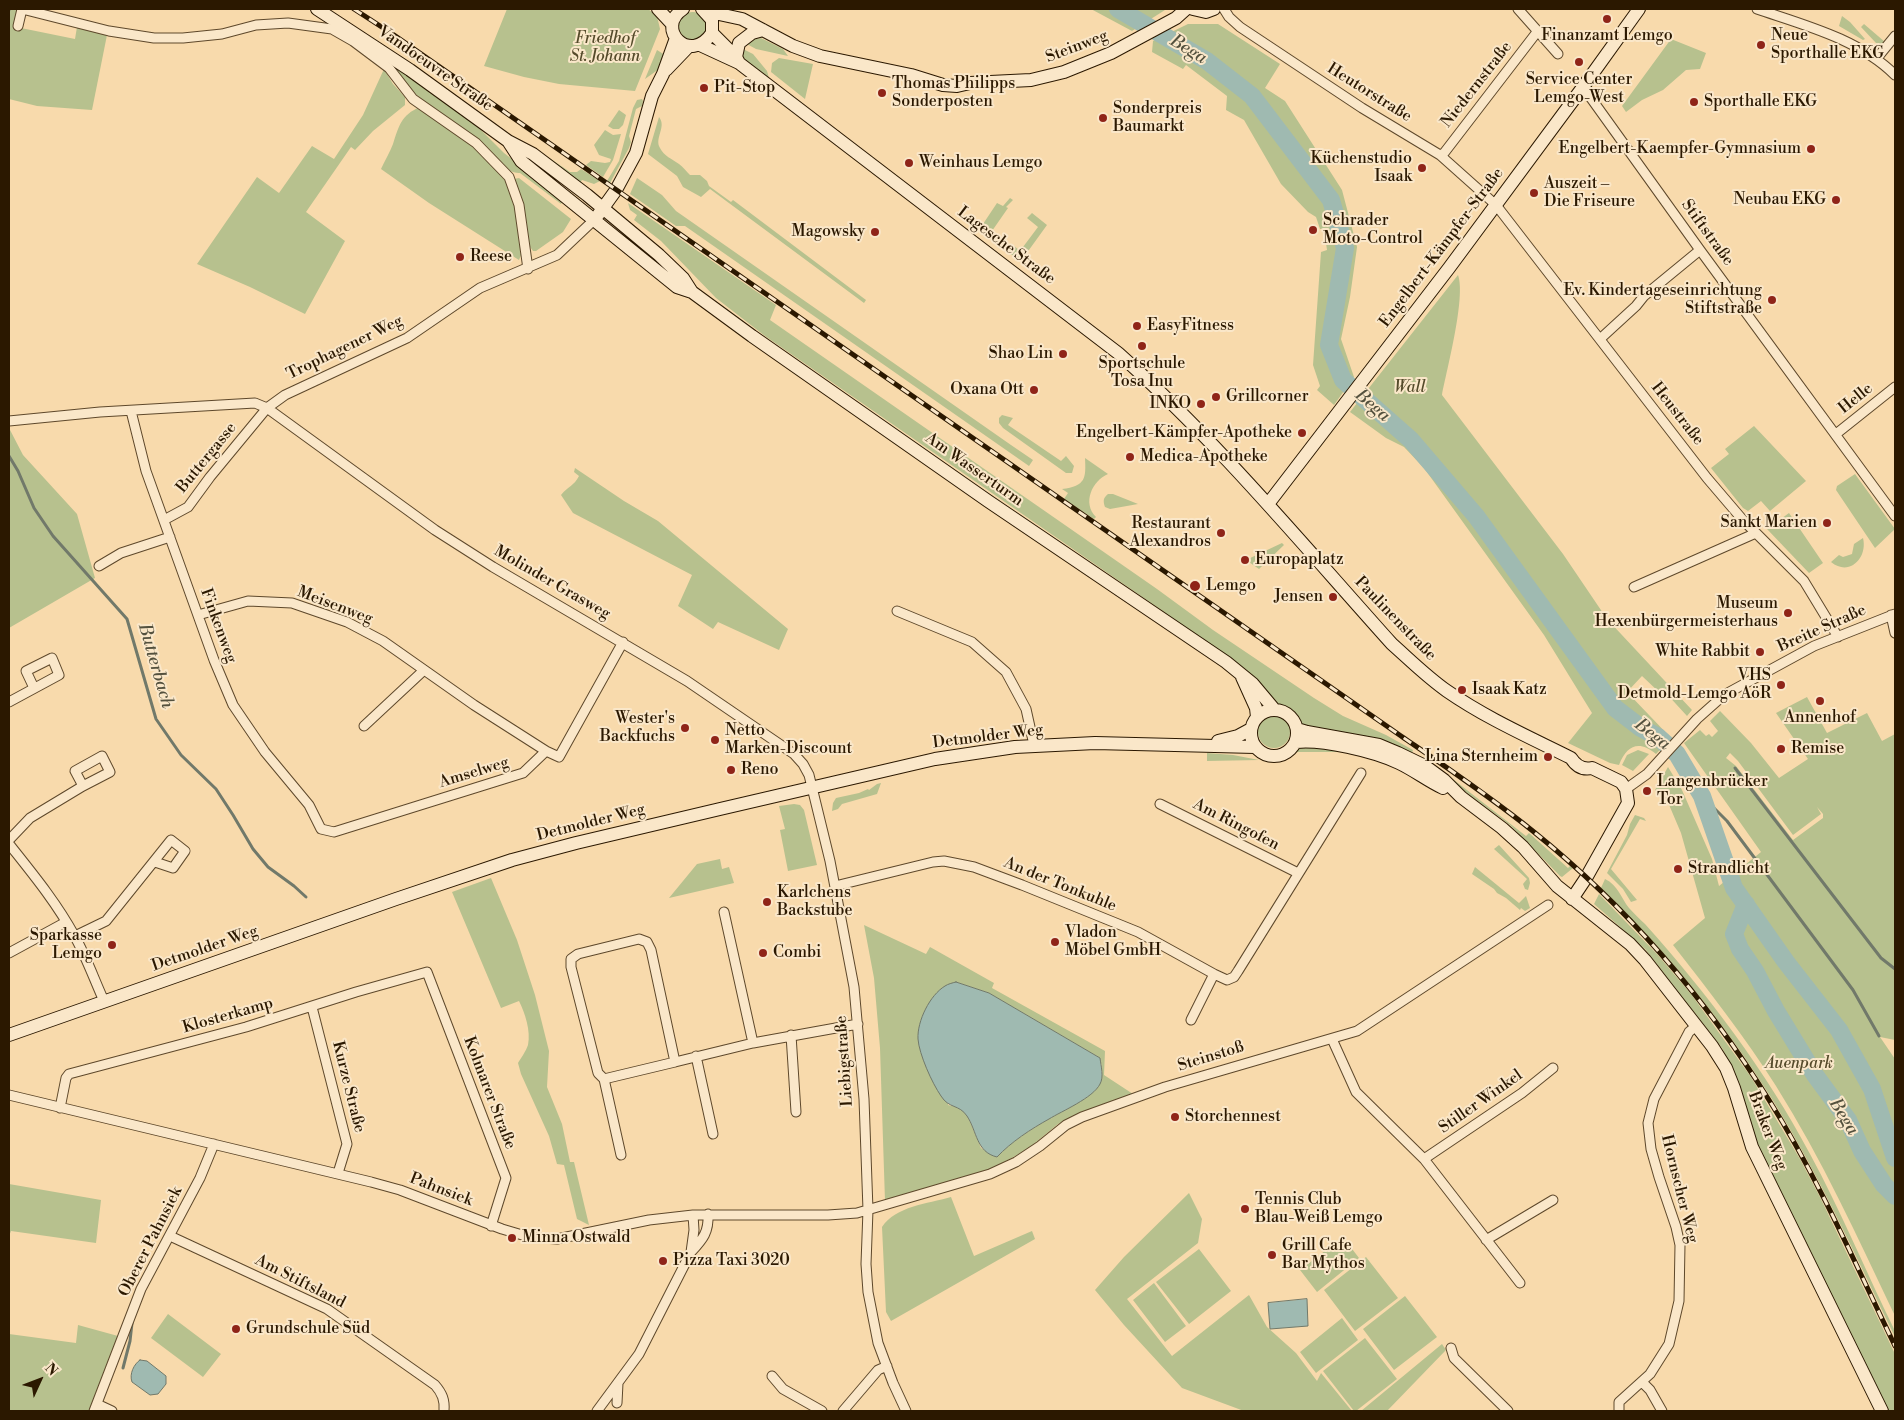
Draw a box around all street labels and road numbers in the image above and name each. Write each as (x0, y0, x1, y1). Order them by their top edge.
street label: Vandoeuvre Straße (374, 22, 496, 116)
street label: Steinweg (1043, 26, 1111, 68)
street label: Niedernstraße (1437, 38, 1517, 132)
street label: Heutorstraße (1323, 59, 1415, 127)
street label: Engelbert-Kämpfer-Straße (1376, 165, 1508, 331)
street label: Stiftstraße (1677, 196, 1737, 270)
street label: Lagesche Straße (953, 203, 1059, 289)
street label: Trophagener Weg (284, 312, 406, 384)
street label: Heustraße (1646, 379, 1708, 449)
street label: Helle (1835, 379, 1877, 419)
street label: Buttergasse (173, 419, 241, 497)
street label: Am Wasserturm (921, 429, 1027, 511)
street label: Molinder Grasweg (490, 542, 614, 624)
street label: Paulinenstraße (1350, 573, 1440, 665)
street label: Meisenweg (294, 583, 376, 629)
street label: Finkenweg (196, 586, 240, 666)
street label: Breite Straße (1775, 601, 1869, 657)
street label: Detmolder Weg (932, 721, 1044, 753)
street label: Amselweg (437, 753, 511, 793)
street label: Am Ringofen (1190, 795, 1282, 855)
street label: Detmolder Weg (535, 800, 647, 846)
street label: An der Tonkuhle (1001, 854, 1119, 916)
street label: Detmolder Weg (149, 922, 261, 976)
street label: Klosterkamp (181, 994, 275, 1038)
street label: Liebigstraße (832, 1015, 858, 1107)
street label: Kolmarer Straße (459, 1034, 519, 1152)
street label: Steinstoß (1176, 1038, 1246, 1076)
street label: Kurze Straße (327, 1039, 369, 1135)
street label: Stiller Winkel (1435, 1066, 1527, 1138)
street label: Braker Weg (1743, 1089, 1791, 1173)
street label: Hornscher Weg (1656, 1133, 1702, 1245)
street label: Pahnsiek (407, 1169, 475, 1211)
street label: Oberer Pahnsiek (115, 1184, 187, 1300)
street label: Am Stiftsland (252, 1251, 348, 1313)

